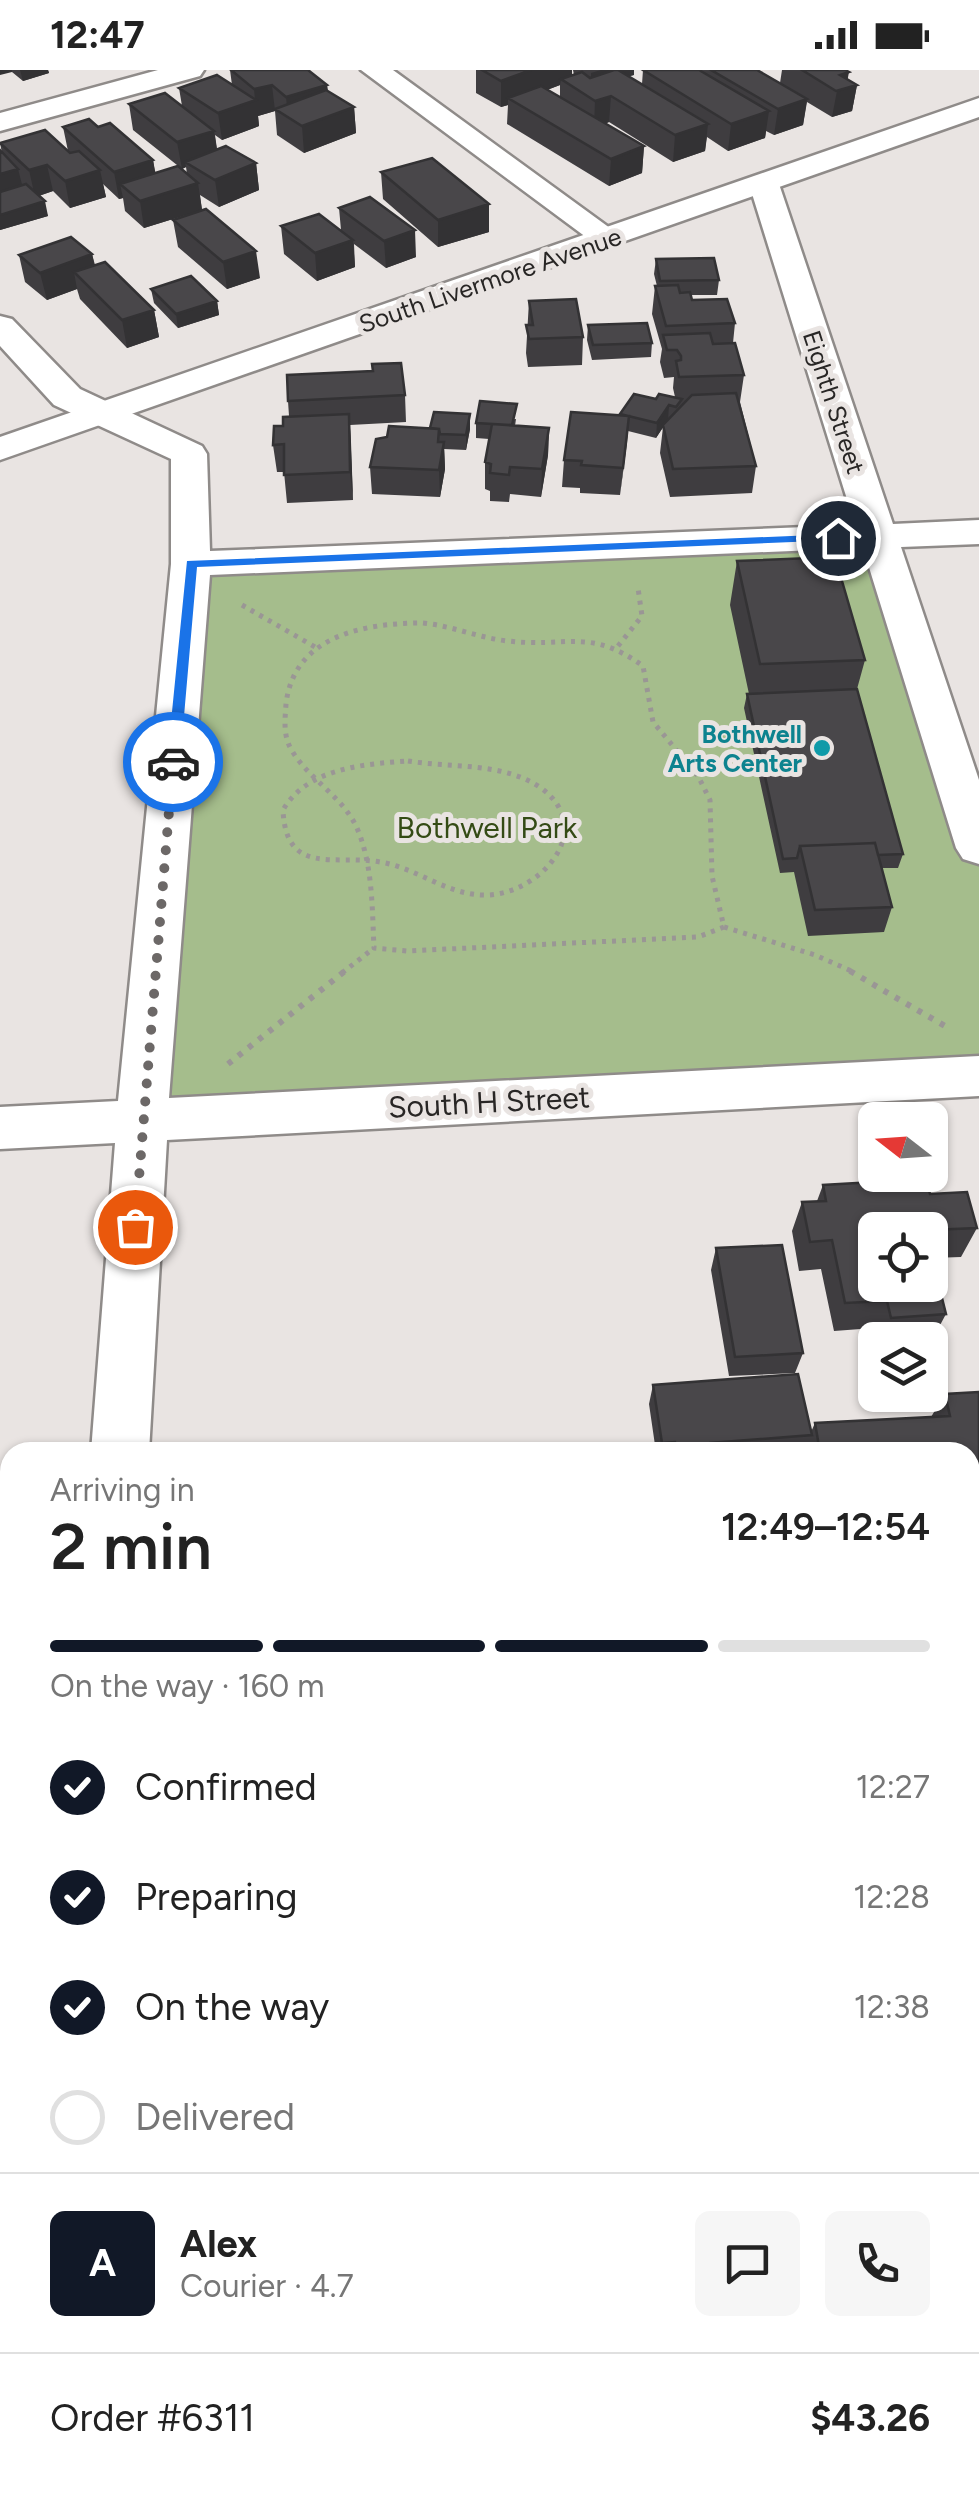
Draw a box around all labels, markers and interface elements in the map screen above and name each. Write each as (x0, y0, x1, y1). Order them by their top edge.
text: 12:47 (50, 12, 145, 58)
street label: South Livermore Avenue (355, 221, 625, 339)
street label: Eighth Street (797, 327, 871, 477)
pin (796, 496, 881, 581)
icon: home (811, 511, 866, 566)
courier (123, 712, 223, 812)
place label: Bothwell Arts Center (668, 719, 803, 778)
icon: car (146, 735, 201, 790)
marker: Bothwell Arts Center (811, 737, 833, 759)
park label: Bothwell Park (397, 809, 578, 846)
street label: South H Street (387, 1078, 591, 1126)
north arrow (858, 1102, 948, 1192)
map controls (858, 1102, 948, 1412)
pin (93, 1185, 178, 1270)
icon: bag (108, 1200, 163, 1255)
button: locate (858, 1212, 948, 1302)
button: layers (858, 1322, 948, 1412)
text: Arriving in (50, 1471, 195, 1509)
text: 12:49–12:54 (721, 1504, 930, 1550)
text: 2 min (50, 1507, 212, 1585)
text: On the way · 160 m (50, 1667, 324, 1705)
icon: check (50, 1760, 105, 1815)
text: Confirmed (135, 1764, 317, 1810)
text: 12:27 (856, 1768, 930, 1806)
icon: check (50, 1870, 105, 1925)
text: Preparing (135, 1874, 297, 1920)
text: 12:28 (853, 1878, 930, 1916)
icon: check (50, 1980, 105, 2035)
text: On the way (135, 1984, 329, 2030)
text: 12:38 (854, 1988, 930, 2026)
text: Delivered (135, 2094, 295, 2140)
button: chat (695, 2211, 800, 2316)
button: phone (825, 2211, 930, 2316)
text: Alex (180, 2221, 257, 2267)
text: A (89, 2240, 116, 2286)
text: Courier · 4.7 (180, 2267, 354, 2305)
text: Order #6311 (50, 2395, 255, 2441)
text: $43.26 (810, 2395, 930, 2441)

